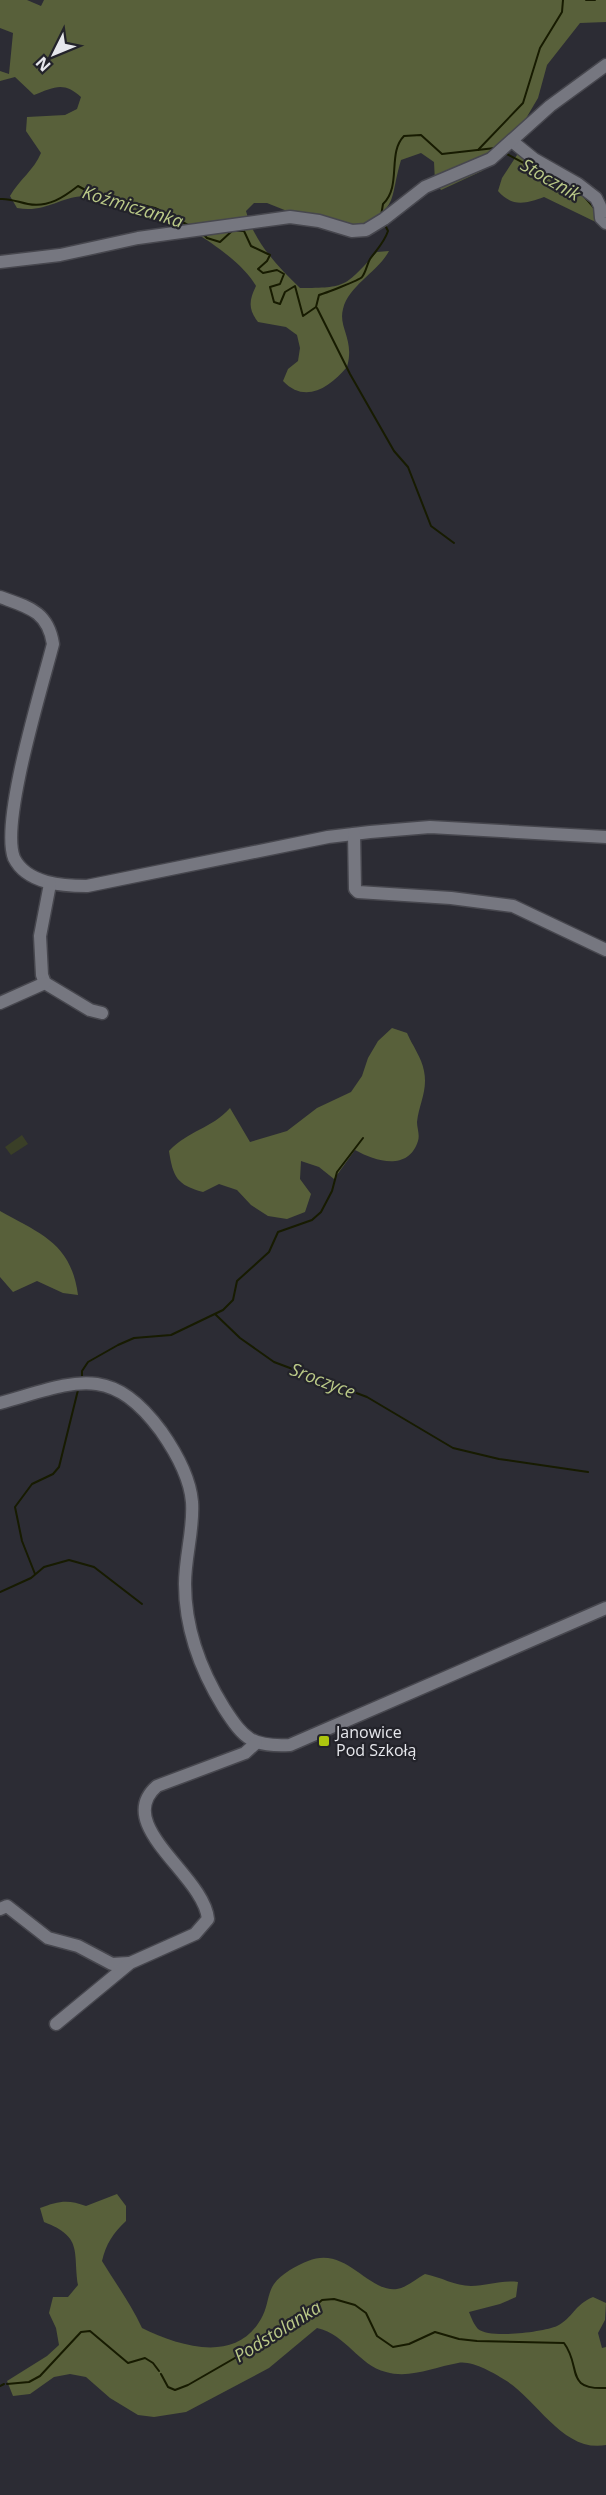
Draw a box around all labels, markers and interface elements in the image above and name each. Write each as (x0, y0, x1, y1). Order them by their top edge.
north arrow (24, 24, 84, 84)
text: N (31, 52, 56, 76)
water label: Stocznik (517, 152, 586, 206)
water label: Koźmiczanka (80, 179, 186, 233)
water label: Sroczyce (287, 1357, 359, 1403)
place label: Janowice Pod Szkołą (334, 1721, 416, 1761)
marker: Janowice Pod Szkołą (317, 1734, 331, 1748)
water label: Podstolanka (229, 2295, 325, 2367)

